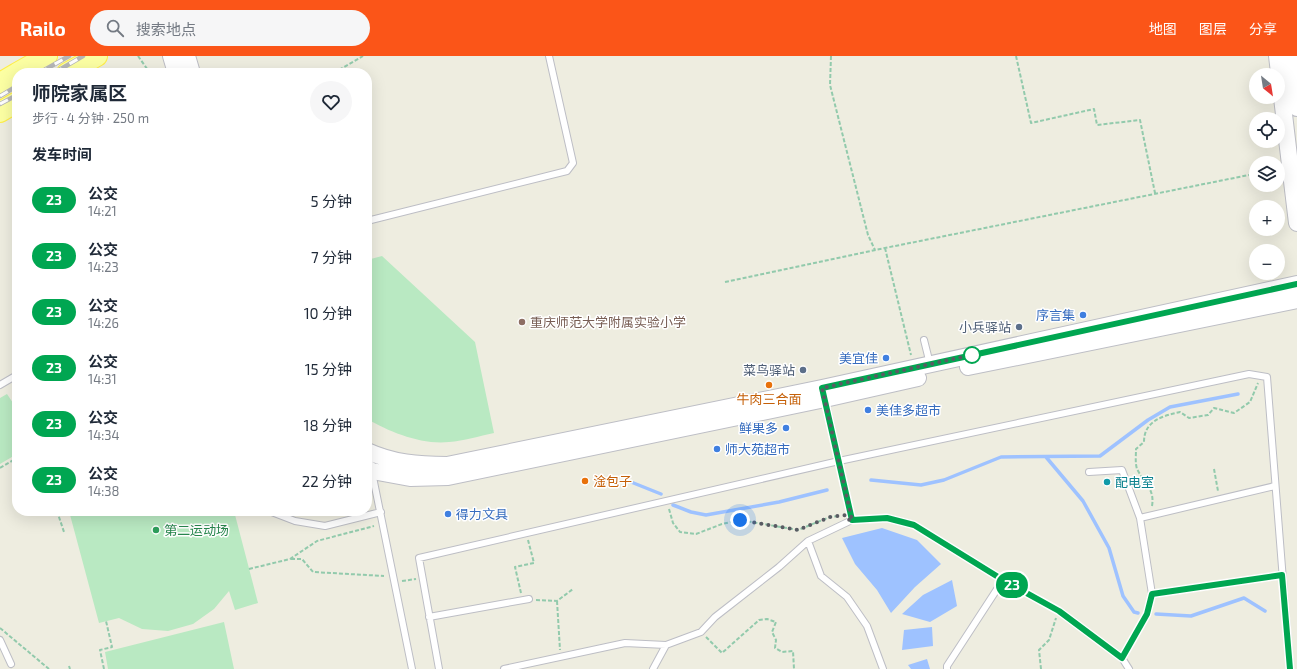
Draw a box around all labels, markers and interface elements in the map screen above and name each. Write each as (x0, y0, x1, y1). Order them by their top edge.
search box (90, 10, 370, 46)
text: Railo (20, 17, 66, 40)
icon: search (104, 17, 126, 39)
text: 搜索地点 (136, 20, 196, 38)
text: 地图 (1149, 20, 1177, 37)
text: 图层 (1199, 20, 1227, 37)
text: 分享 (1249, 20, 1277, 37)
north arrow (1249, 68, 1285, 104)
map controls (1249, 68, 1285, 280)
text: 师院家属区 (32, 81, 127, 104)
button: heart (310, 81, 352, 123)
text: 步行 · 4 分钟 · 250 m (32, 110, 149, 126)
button: locate (1249, 112, 1285, 148)
text: 发车时间 (32, 145, 92, 163)
button: layers (1249, 156, 1285, 192)
text: 公交 (88, 184, 118, 202)
text: 23 (46, 191, 62, 208)
text: 5 分钟 (311, 192, 352, 210)
button: + (1249, 200, 1285, 236)
text: 14:21 (88, 203, 117, 219)
text: 公交 (88, 240, 118, 258)
button: − (1249, 244, 1285, 280)
text: 23 (46, 247, 62, 264)
text: 7 分钟 (311, 248, 352, 266)
text: 14:23 (88, 259, 119, 275)
text: 公交 (88, 296, 118, 314)
text: 23 (46, 303, 62, 320)
text: 10 分钟 (304, 304, 352, 322)
place label: 序言集 (1036, 307, 1075, 323)
marker: 序言集 (1078, 310, 1088, 320)
place label: 重庆师范大学附属实验小学 (530, 314, 686, 330)
text: 14:26 (88, 315, 119, 331)
marker: 重庆师范大学附属实验小学 (517, 317, 527, 327)
place label: 小兵驿站 (959, 319, 1011, 335)
marker: 小兵驿站 (1014, 322, 1024, 332)
unlabelled marker (963, 346, 981, 364)
place label: 美宜佳 (839, 350, 878, 366)
text: 公交 (88, 352, 118, 370)
marker: 美宜佳 (881, 353, 891, 363)
text: 23 (46, 359, 62, 376)
text: 15 分钟 (305, 360, 352, 378)
place label: 菜鸟驿站 (743, 362, 795, 378)
marker: 菜鸟驿站 (798, 365, 808, 375)
text: 14:31 (88, 371, 117, 387)
marker: 牛肉三合面 (764, 380, 774, 390)
place label: 牛肉三合面 (736, 391, 802, 407)
place label: 美佳多超市 (876, 402, 941, 418)
marker: 美佳多超市 (863, 405, 873, 415)
text: 公交 (88, 408, 118, 426)
text: 23 (46, 415, 62, 432)
text: 18 分钟 (304, 416, 352, 434)
place label: 鲜果多 (739, 420, 778, 436)
marker: 鲜果多 (781, 423, 791, 433)
text: 14:34 (88, 427, 119, 443)
place label: 师大苑超市 (725, 441, 790, 457)
marker: 师大苑超市 (712, 444, 722, 454)
text: 公交 (88, 464, 118, 482)
text: 23 (46, 471, 62, 488)
text: 22 分钟 (302, 472, 352, 490)
place label: 淦包子 (593, 473, 632, 489)
place label: 配电室 (1115, 474, 1154, 490)
marker: 淦包子 (580, 476, 590, 486)
marker: 配电室 (1102, 477, 1112, 487)
text: 14:38 (88, 483, 119, 499)
place label: 得力文具 (456, 506, 508, 522)
marker: 得力文具 (443, 509, 453, 519)
your location (730, 510, 750, 530)
place label: 第二运动场 (164, 522, 229, 538)
marker: 第二运动场 (151, 525, 161, 535)
line badge: 23 (994, 572, 1030, 598)
text: 23 (1004, 576, 1020, 593)

